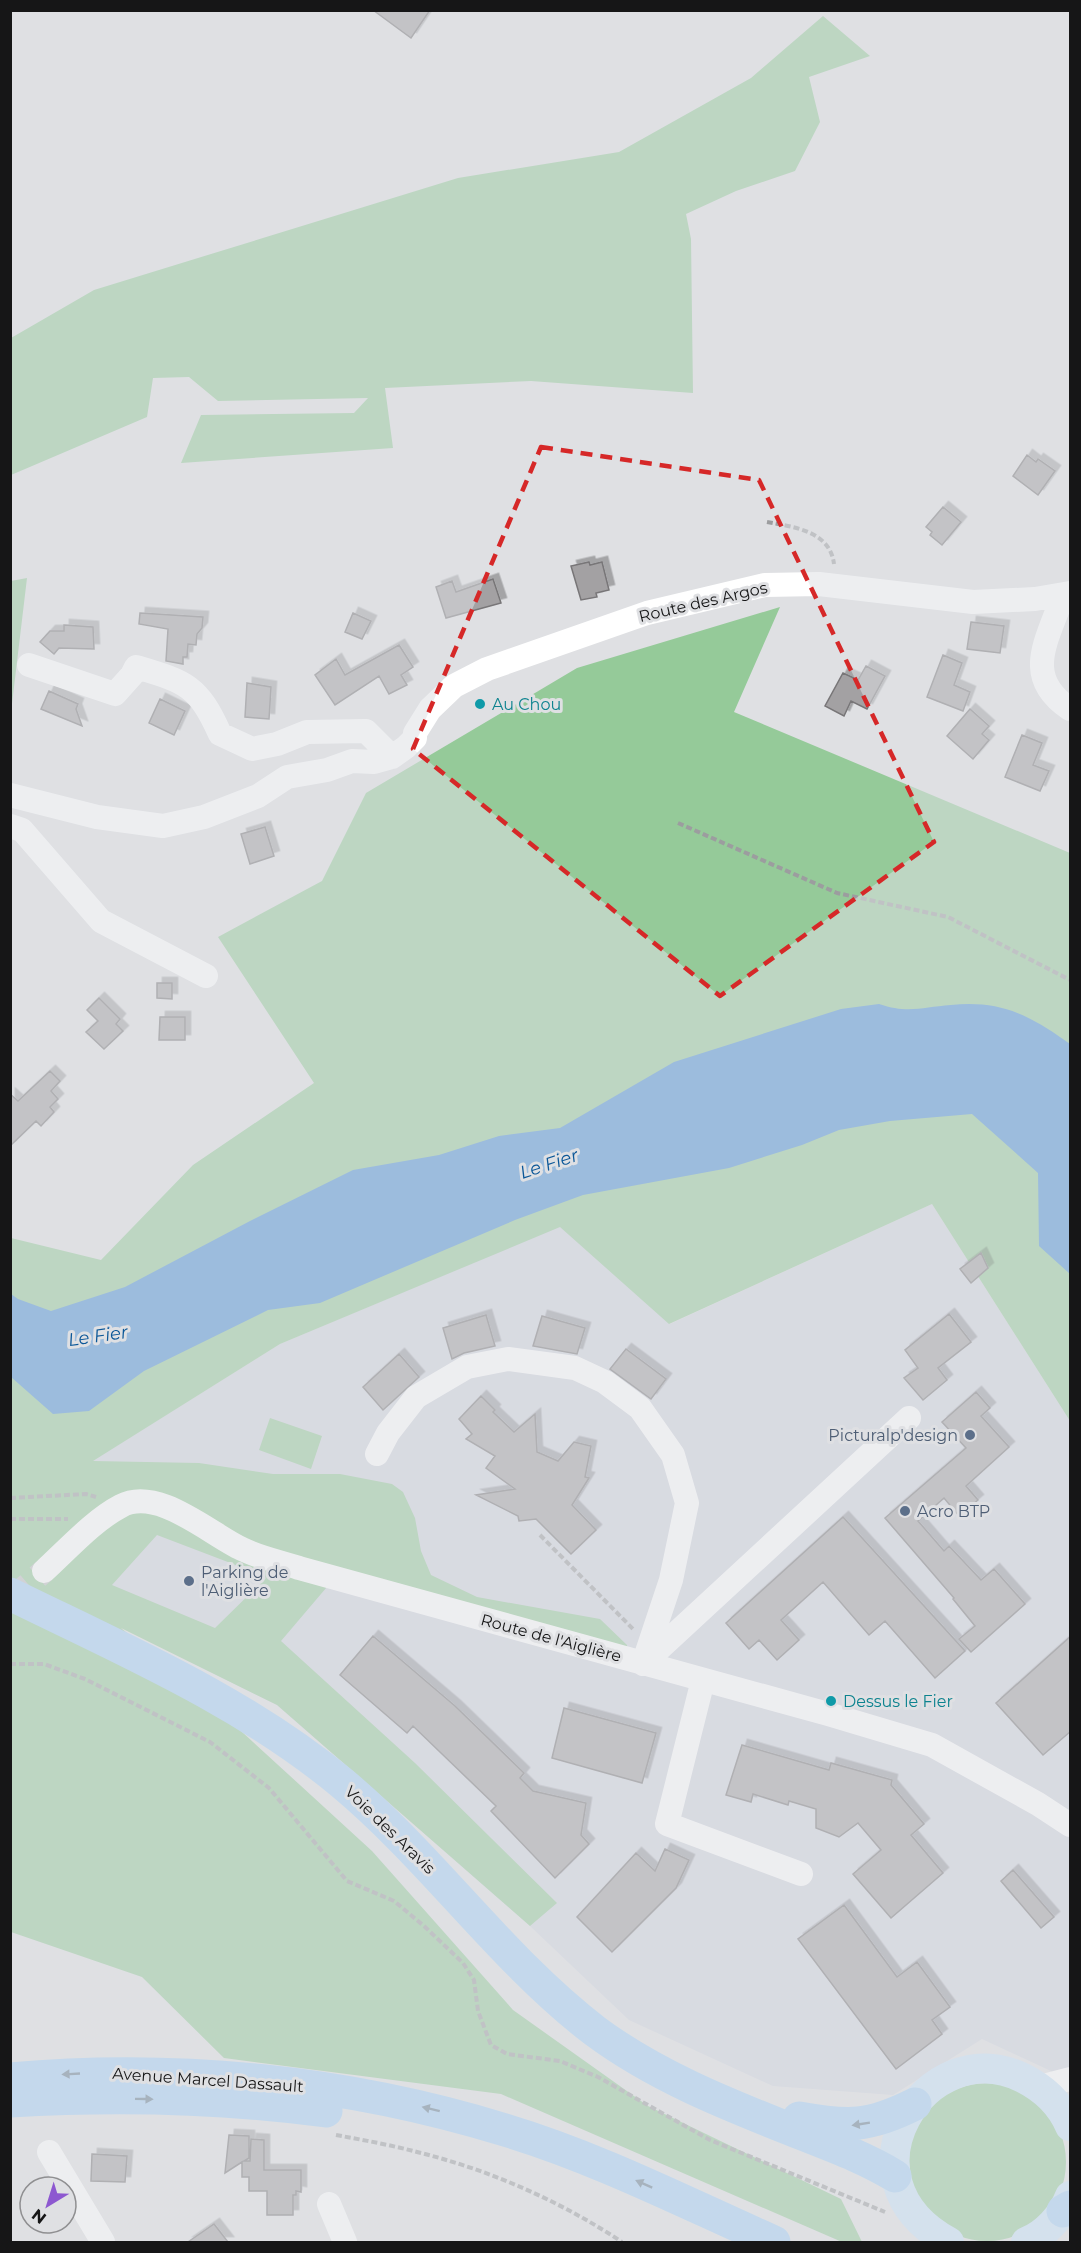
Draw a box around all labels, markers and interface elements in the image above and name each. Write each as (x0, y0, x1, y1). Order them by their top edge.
street label: Route des Argos (637, 578, 769, 626)
place label: Au Chou (492, 695, 561, 714)
marker: Au Chou (473, 697, 487, 711)
water label: Le Fier (517, 1144, 582, 1184)
water label: Le Fier (67, 1321, 130, 1351)
place label: Picturalp'design (828, 1426, 958, 1445)
marker: Picturalp'design (963, 1428, 977, 1442)
place label: Acro BTP (917, 1502, 990, 1521)
marker: Acro BTP (898, 1504, 912, 1518)
place label: Parking de l'Aiglière (201, 1563, 288, 1600)
marker: Parking de l'Aiglière (182, 1574, 196, 1588)
street label: Route de l'Aiglière (479, 1610, 623, 1666)
place label: Dessus le Fier (843, 1692, 953, 1711)
marker: Dessus le Fier (824, 1694, 838, 1708)
street label: Voie des Aravis (341, 1782, 439, 1878)
street label: Avenue Marcel Dassault (112, 2064, 305, 2096)
one-way arrow (61, 2070, 80, 2079)
one-way arrow (134, 2094, 153, 2104)
one-way arrow (422, 2104, 440, 2114)
one-way arrow (851, 2119, 870, 2128)
north arrow (18, 2175, 78, 2235)
one-way arrow (634, 2179, 652, 2189)
text: N (28, 2205, 50, 2228)

